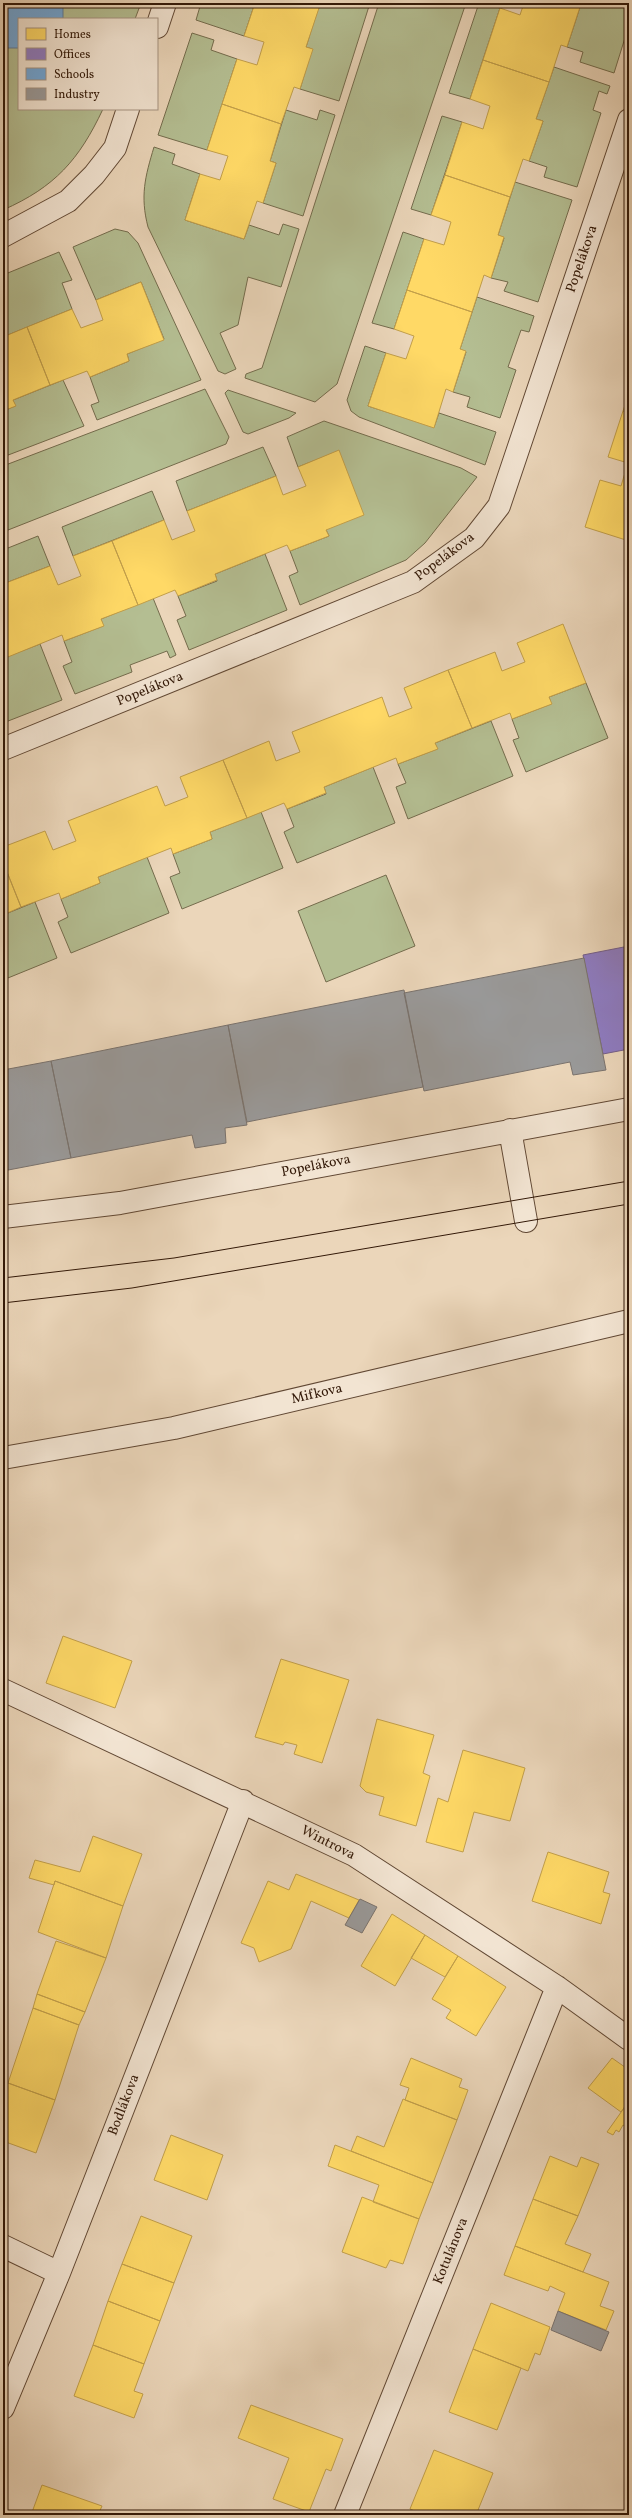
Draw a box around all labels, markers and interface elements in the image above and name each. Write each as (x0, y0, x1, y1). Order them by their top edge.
legend (18, 18, 158, 110)
text: Homes (54, 27, 91, 43)
text: Offices (54, 47, 90, 63)
text: Schools (54, 67, 94, 83)
text: Industry (54, 87, 100, 103)
street label: Popelákova (562, 223, 602, 295)
street label: Popelákova (411, 528, 479, 586)
street label: Popelákova (114, 667, 186, 711)
street label: Popelákova (280, 1150, 352, 1182)
street label: Mifkova (290, 1379, 344, 1409)
street label: Wintrova (298, 1821, 358, 1865)
street label: Bodlákova (104, 2072, 144, 2138)
street label: Kotulánova (429, 2215, 473, 2287)

